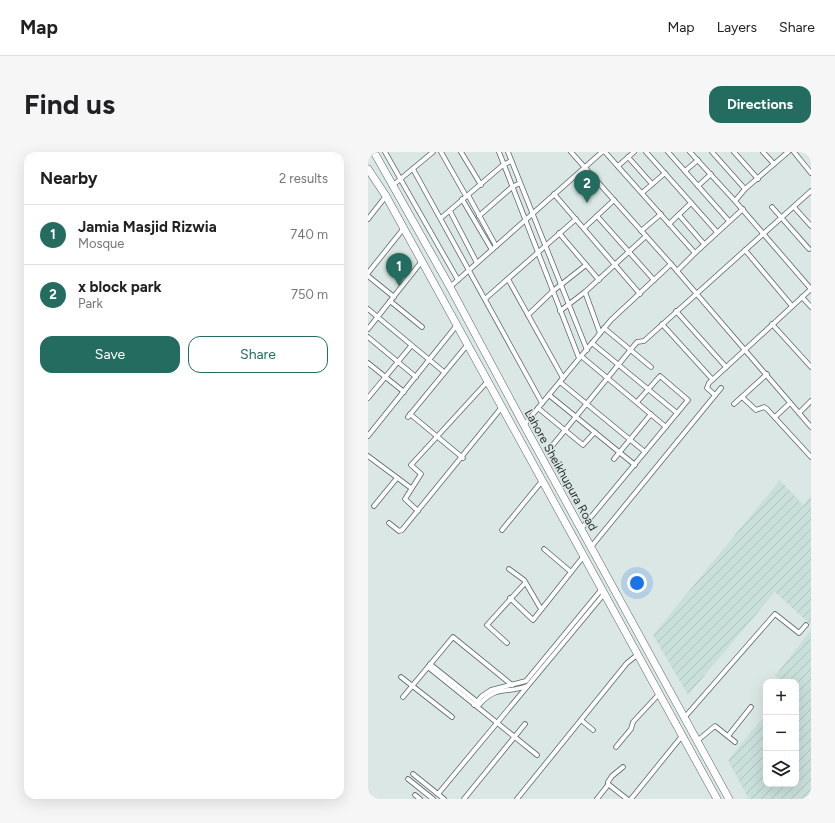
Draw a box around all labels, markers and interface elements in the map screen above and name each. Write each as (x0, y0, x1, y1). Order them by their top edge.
text: Map (20, 16, 58, 39)
text: Map (667, 19, 695, 36)
text: Layers (717, 19, 757, 36)
text: Share (779, 19, 815, 36)
button: Directions (709, 86, 811, 123)
text: Find us (24, 87, 115, 121)
text: Nearby (40, 168, 98, 188)
pin: 2 (574, 170, 600, 203)
text: 2 results (279, 171, 328, 186)
text: Jamia Masjid Rizwia (78, 218, 217, 236)
text: 1 (50, 227, 56, 242)
text: 740 m (290, 227, 328, 242)
text: Mosque (78, 236, 124, 251)
pin: 1 (386, 253, 412, 286)
text: x block park (78, 278, 162, 296)
text: 2 (49, 287, 57, 302)
text: 750 m (291, 287, 328, 302)
text: Park (78, 296, 103, 311)
button: Save (40, 336, 180, 373)
button: Share (188, 336, 328, 373)
street label: Lahore Sheikhupura Road (522, 407, 600, 533)
your location (627, 573, 647, 593)
map controls (763, 679, 799, 787)
button: + (763, 679, 799, 715)
button: − (763, 715, 799, 751)
button: layers (763, 751, 799, 787)

